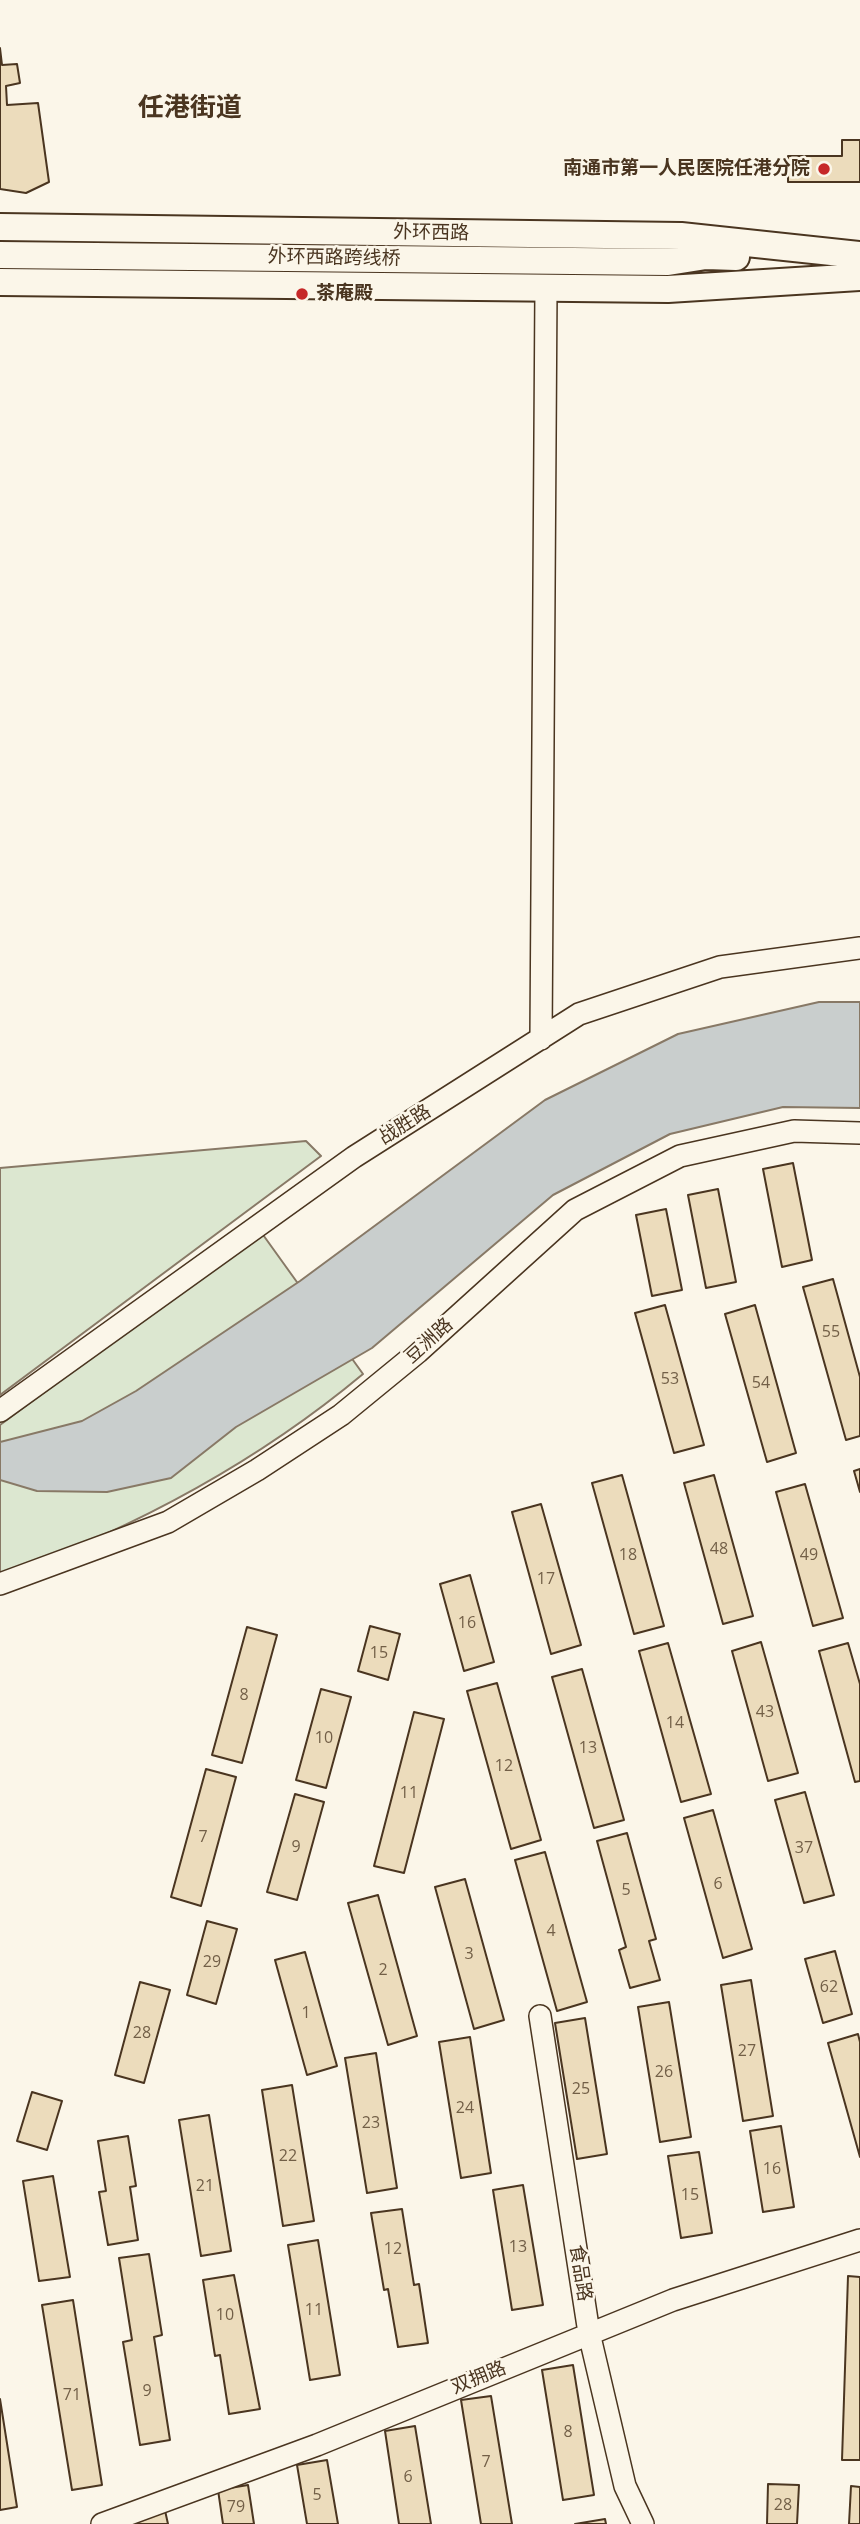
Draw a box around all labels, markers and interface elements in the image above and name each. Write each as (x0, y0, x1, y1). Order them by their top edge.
district label: 任港街道 (138, 93, 242, 125)
place label: 南通市第一人民医院任港分院 (563, 158, 810, 180)
marker: 南通市第一人民医院任港分院 (816, 161, 832, 177)
street label: 外环西路 (393, 221, 469, 245)
street label: 外环西路跨线桥 (267, 245, 401, 271)
place label: 茶庵殿 (316, 283, 373, 305)
marker: 茶庵殿 (294, 286, 310, 302)
street label: 战胜路 (375, 1100, 435, 1150)
street label: 豆洲路 (400, 1313, 458, 1369)
house number: 55 (822, 1322, 840, 1342)
house number: 53 (661, 1369, 679, 1389)
house number: 54 (752, 1373, 770, 1393)
house number: 48 (710, 1539, 728, 1559)
house number: 18 (619, 1545, 637, 1565)
house number: 49 (800, 1545, 818, 1565)
house number: 17 (537, 1569, 555, 1589)
house number: 16 (458, 1613, 476, 1633)
house number: 15 (370, 1643, 388, 1663)
house number: 8 (239, 1685, 249, 1705)
house number: 43 (756, 1702, 774, 1722)
house number: 14 (666, 1713, 684, 1733)
house number: 10 (315, 1728, 333, 1748)
house number: 13 (579, 1738, 597, 1758)
house number: 12 (495, 1756, 513, 1776)
house number: 11 (400, 1783, 418, 1803)
house number: 7 (198, 1827, 208, 1847)
house number: 9 (291, 1837, 301, 1857)
house number: 37 (795, 1838, 813, 1858)
house number: 6 (713, 1874, 723, 1894)
house number: 5 (621, 1880, 631, 1900)
house number: 4 (546, 1921, 556, 1941)
house number: 3 (464, 1944, 474, 1964)
house number: 29 (203, 1952, 221, 1972)
house number: 2 (378, 1960, 388, 1980)
house number: 62 (820, 1977, 838, 1997)
house number: 1 (301, 2003, 311, 2023)
house number: 28 (133, 2023, 151, 2043)
house number: 27 (738, 2041, 756, 2061)
house number: 26 (655, 2062, 673, 2082)
house number: 25 (572, 2079, 590, 2099)
house number: 24 (456, 2098, 474, 2118)
house number: 23 (362, 2113, 380, 2133)
house number: 22 (279, 2146, 297, 2166)
house number: 16 (763, 2159, 781, 2179)
house number: 21 (196, 2176, 214, 2196)
house number: 15 (681, 2185, 699, 2205)
house number: 13 (509, 2237, 527, 2257)
house number: 12 (384, 2239, 402, 2259)
street label: 食品路 (564, 2243, 596, 2303)
house number: 11 (305, 2300, 323, 2320)
house number: 10 (216, 2305, 234, 2325)
street label: 双拥路 (448, 2357, 510, 2399)
house number: 9 (142, 2381, 152, 2401)
house number: 71 (63, 2385, 81, 2405)
house number: 8 (563, 2422, 573, 2442)
house number: 7 (481, 2452, 491, 2472)
house number: 6 (403, 2467, 413, 2487)
house number: 5 (312, 2485, 322, 2505)
house number: 28 (774, 2495, 792, 2515)
house number: 79 (227, 2497, 245, 2517)

